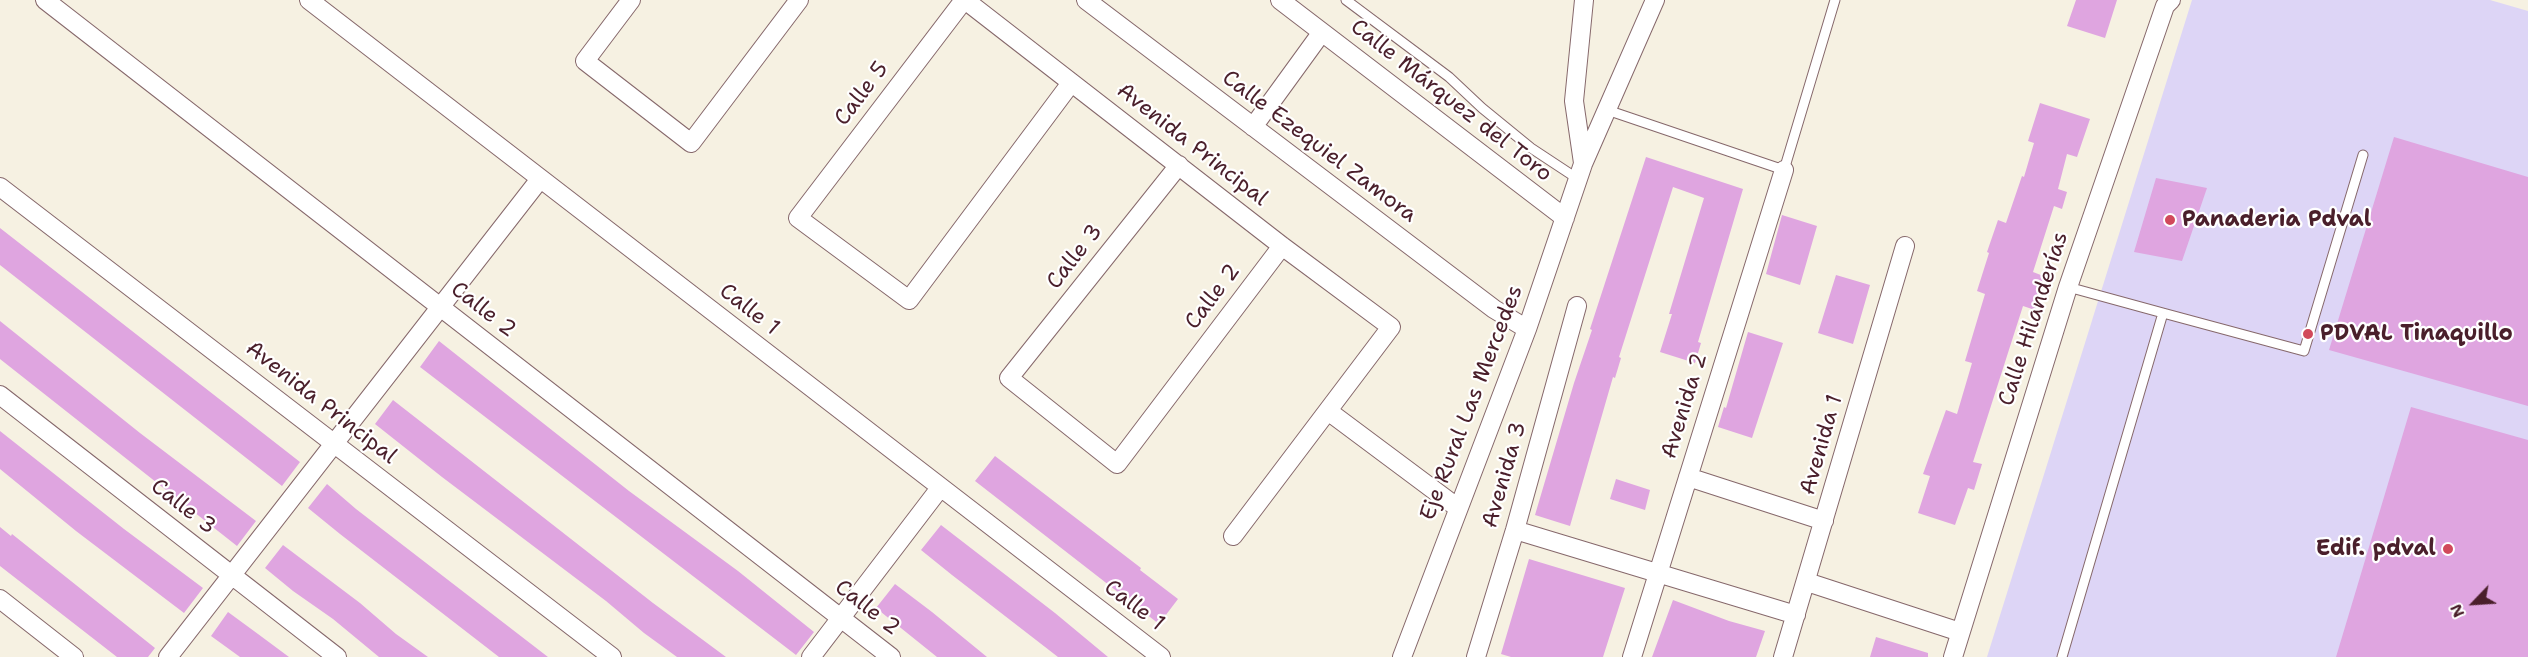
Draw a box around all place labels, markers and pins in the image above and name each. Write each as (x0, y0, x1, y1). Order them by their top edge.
place label: Panaderia Pdval (2182, 207, 2371, 233)
marker: Panaderia Pdval (2163, 213, 2177, 227)
place label: PDVAL Tinaquillo (2320, 321, 2513, 347)
marker: PDVAL Tinaquillo (2301, 327, 2315, 341)
place label: Edif. pdval (2316, 536, 2436, 562)
marker: Edif. pdval (2441, 542, 2455, 556)

